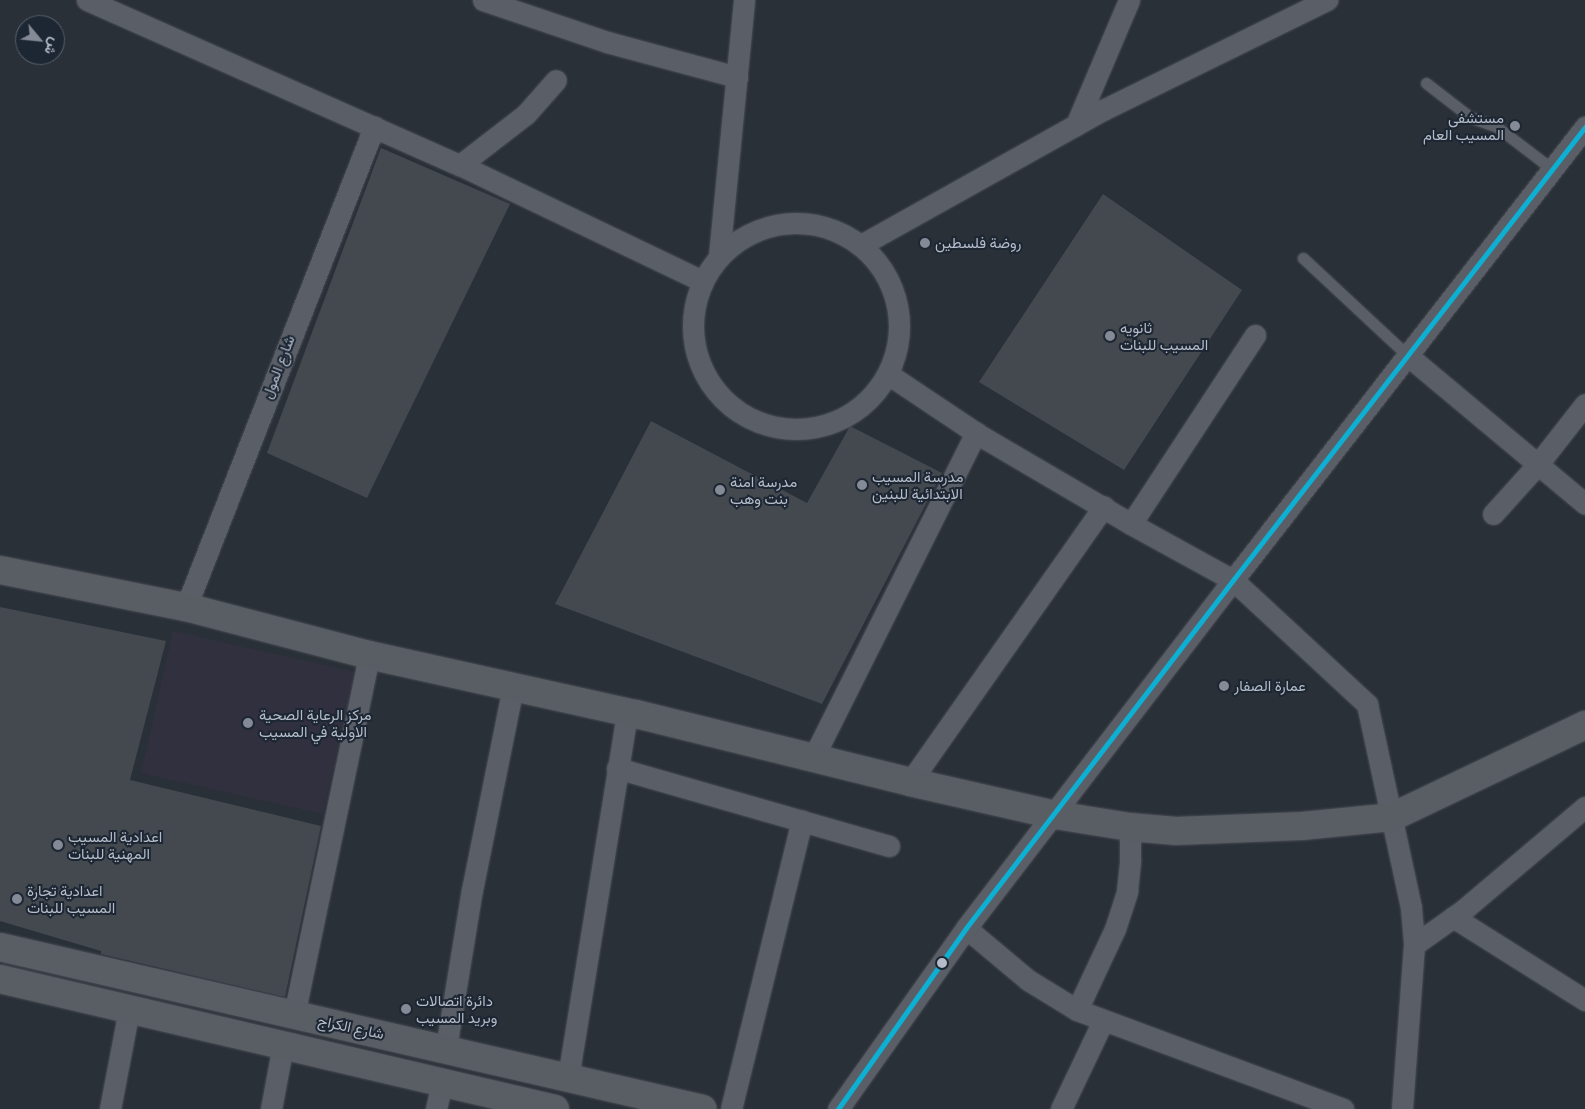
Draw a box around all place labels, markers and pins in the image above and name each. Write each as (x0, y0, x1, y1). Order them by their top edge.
place label: مستشفى المسيب العام (1423, 108, 1504, 143)
marker: مستشفى المسيب العام (1508, 119, 1522, 133)
place label: روضة فلسطين (935, 234, 1022, 252)
marker: روضة فلسطين (919, 237, 931, 249)
place label: ثانويه المسيب للبنات (1120, 318, 1208, 353)
marker: ثانويه المسيب للبنات (1104, 330, 1116, 342)
place label: مدرسة المسيب الابتدائية للبنين (872, 467, 963, 502)
place label: مدرسة امنة بنت وهب (730, 472, 797, 507)
marker: مدرسة المسيب الابتدائية للبنين (856, 479, 868, 491)
marker: مدرسة امنة بنت وهب (714, 484, 726, 496)
place label: عمارة الصفار (1234, 677, 1306, 695)
marker: عمارة الصفار (1218, 680, 1230, 692)
place label: مركز الرعاية الصحية الاولية في المسيب (259, 705, 371, 740)
marker: مركز الرعاية الصحية الاولية في المسيب (241, 716, 255, 730)
place label: اعدادية المسيب المهنية للبنات (68, 827, 162, 862)
marker: اعدادية المسيب المهنية للبنات (52, 839, 64, 851)
place label: اعدادية تجارة المسيب للبنات (27, 881, 115, 916)
marker: اعدادية تجارة المسيب للبنات (11, 893, 23, 905)
unlabelled marker (937, 958, 947, 968)
place label: دائرة اتصالات وبريد المسيب (416, 991, 497, 1026)
marker: دائرة اتصالات وبريد المسيب (400, 1003, 412, 1015)

